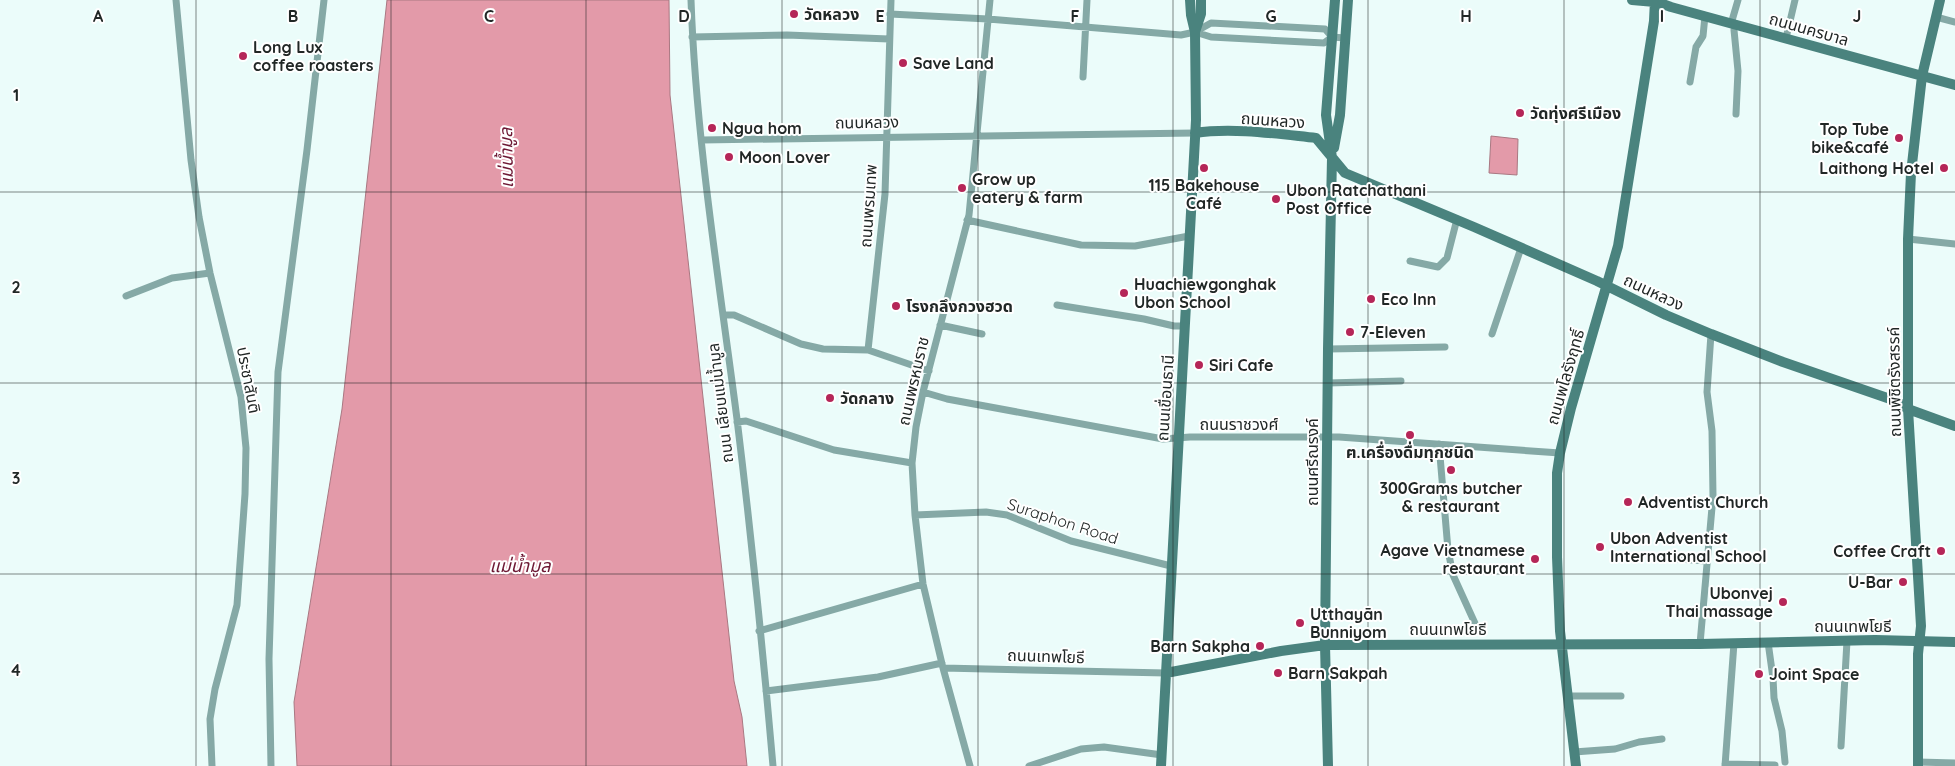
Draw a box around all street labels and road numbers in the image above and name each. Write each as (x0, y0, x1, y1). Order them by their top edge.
street label: ถนนนครบาล (1767, 8, 1851, 50)
street label: ถนนหลวง (1240, 108, 1306, 132)
street label: ถนนหลวง (835, 111, 899, 133)
street label: ถนนพรมเทพ (855, 164, 881, 248)
street label: ถนนหลวง (1621, 269, 1687, 315)
street label: ถนนพโลรังฤทธิ์ (1542, 327, 1588, 427)
street label: ถนนพิชิตรังสรรค์ (1883, 327, 1905, 437)
street label: ถนนพรหมราช (893, 335, 933, 427)
street label: ถนน เลียบแม่น้ำมูล (702, 342, 737, 464)
street label: ประชาสันติ (233, 345, 265, 415)
street label: ถนนเขื่อนธานี (1151, 354, 1178, 442)
street label: ถนนราชวงศ์ (1200, 414, 1278, 434)
street label: ถนนศรีณรงค์ (1302, 418, 1322, 506)
street label: Suraphon Road (1005, 494, 1121, 548)
street label: ถนนเทพโยธี (1814, 616, 1892, 636)
street label: ถนนเทพโยธี (1409, 619, 1487, 639)
street label: ถนนเทพโยธี (1007, 645, 1085, 667)

